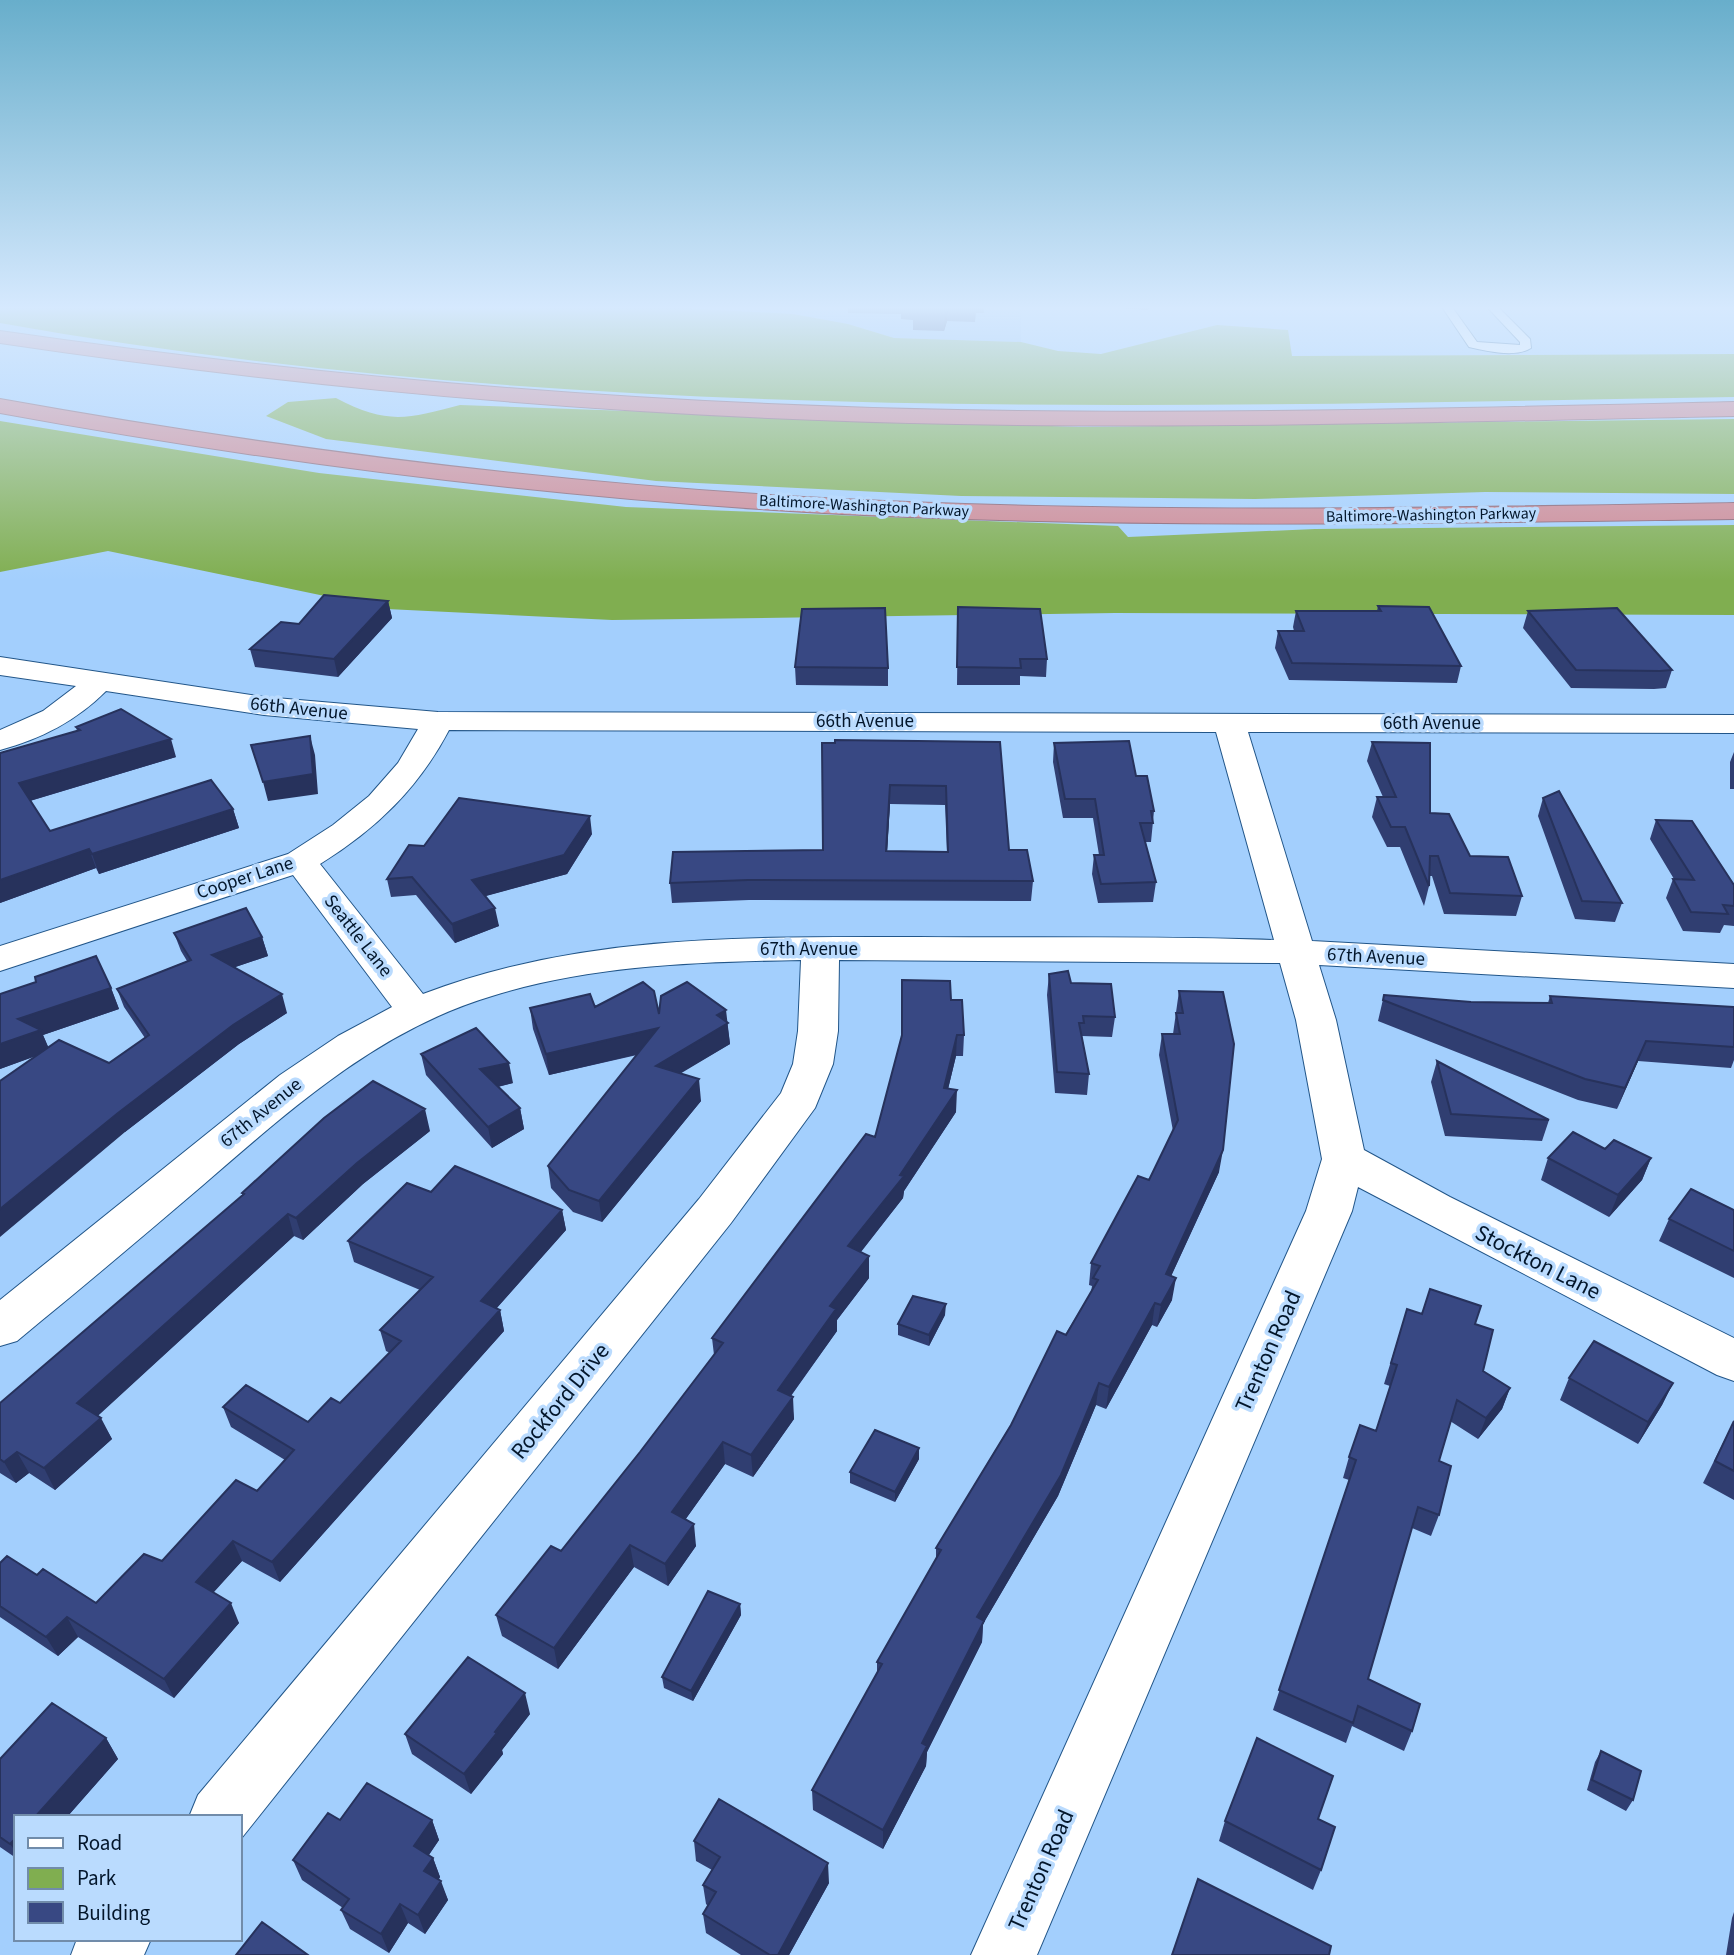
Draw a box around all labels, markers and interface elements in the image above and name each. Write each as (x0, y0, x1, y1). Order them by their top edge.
street label: Baltimore-Washington Parkway (758, 490, 970, 523)
street label: Baltimore-Washington Parkway (1326, 502, 1537, 528)
street label: 66th Avenue (249, 690, 349, 728)
street label: 66th Avenue (816, 708, 914, 735)
street label: 66th Avenue (1383, 710, 1481, 737)
street label: Cooper Lane (193, 850, 297, 906)
street label: Seattle Lane (317, 889, 399, 983)
street label: 67th Avenue (760, 936, 858, 963)
street label: 67th Avenue (1326, 941, 1426, 973)
street label: 67th Avenue (214, 1072, 308, 1154)
street label: Stockton Lane (1470, 1216, 1606, 1308)
street label: Trenton Road (1227, 1285, 1309, 1417)
street label: Rockford Drive (503, 1336, 617, 1466)
street label: Trenton Road (1000, 1804, 1082, 1936)
legend (14, 1815, 242, 1941)
text: Road (77, 1828, 122, 1858)
text: Park (77, 1863, 117, 1893)
text: Building (77, 1898, 151, 1928)

